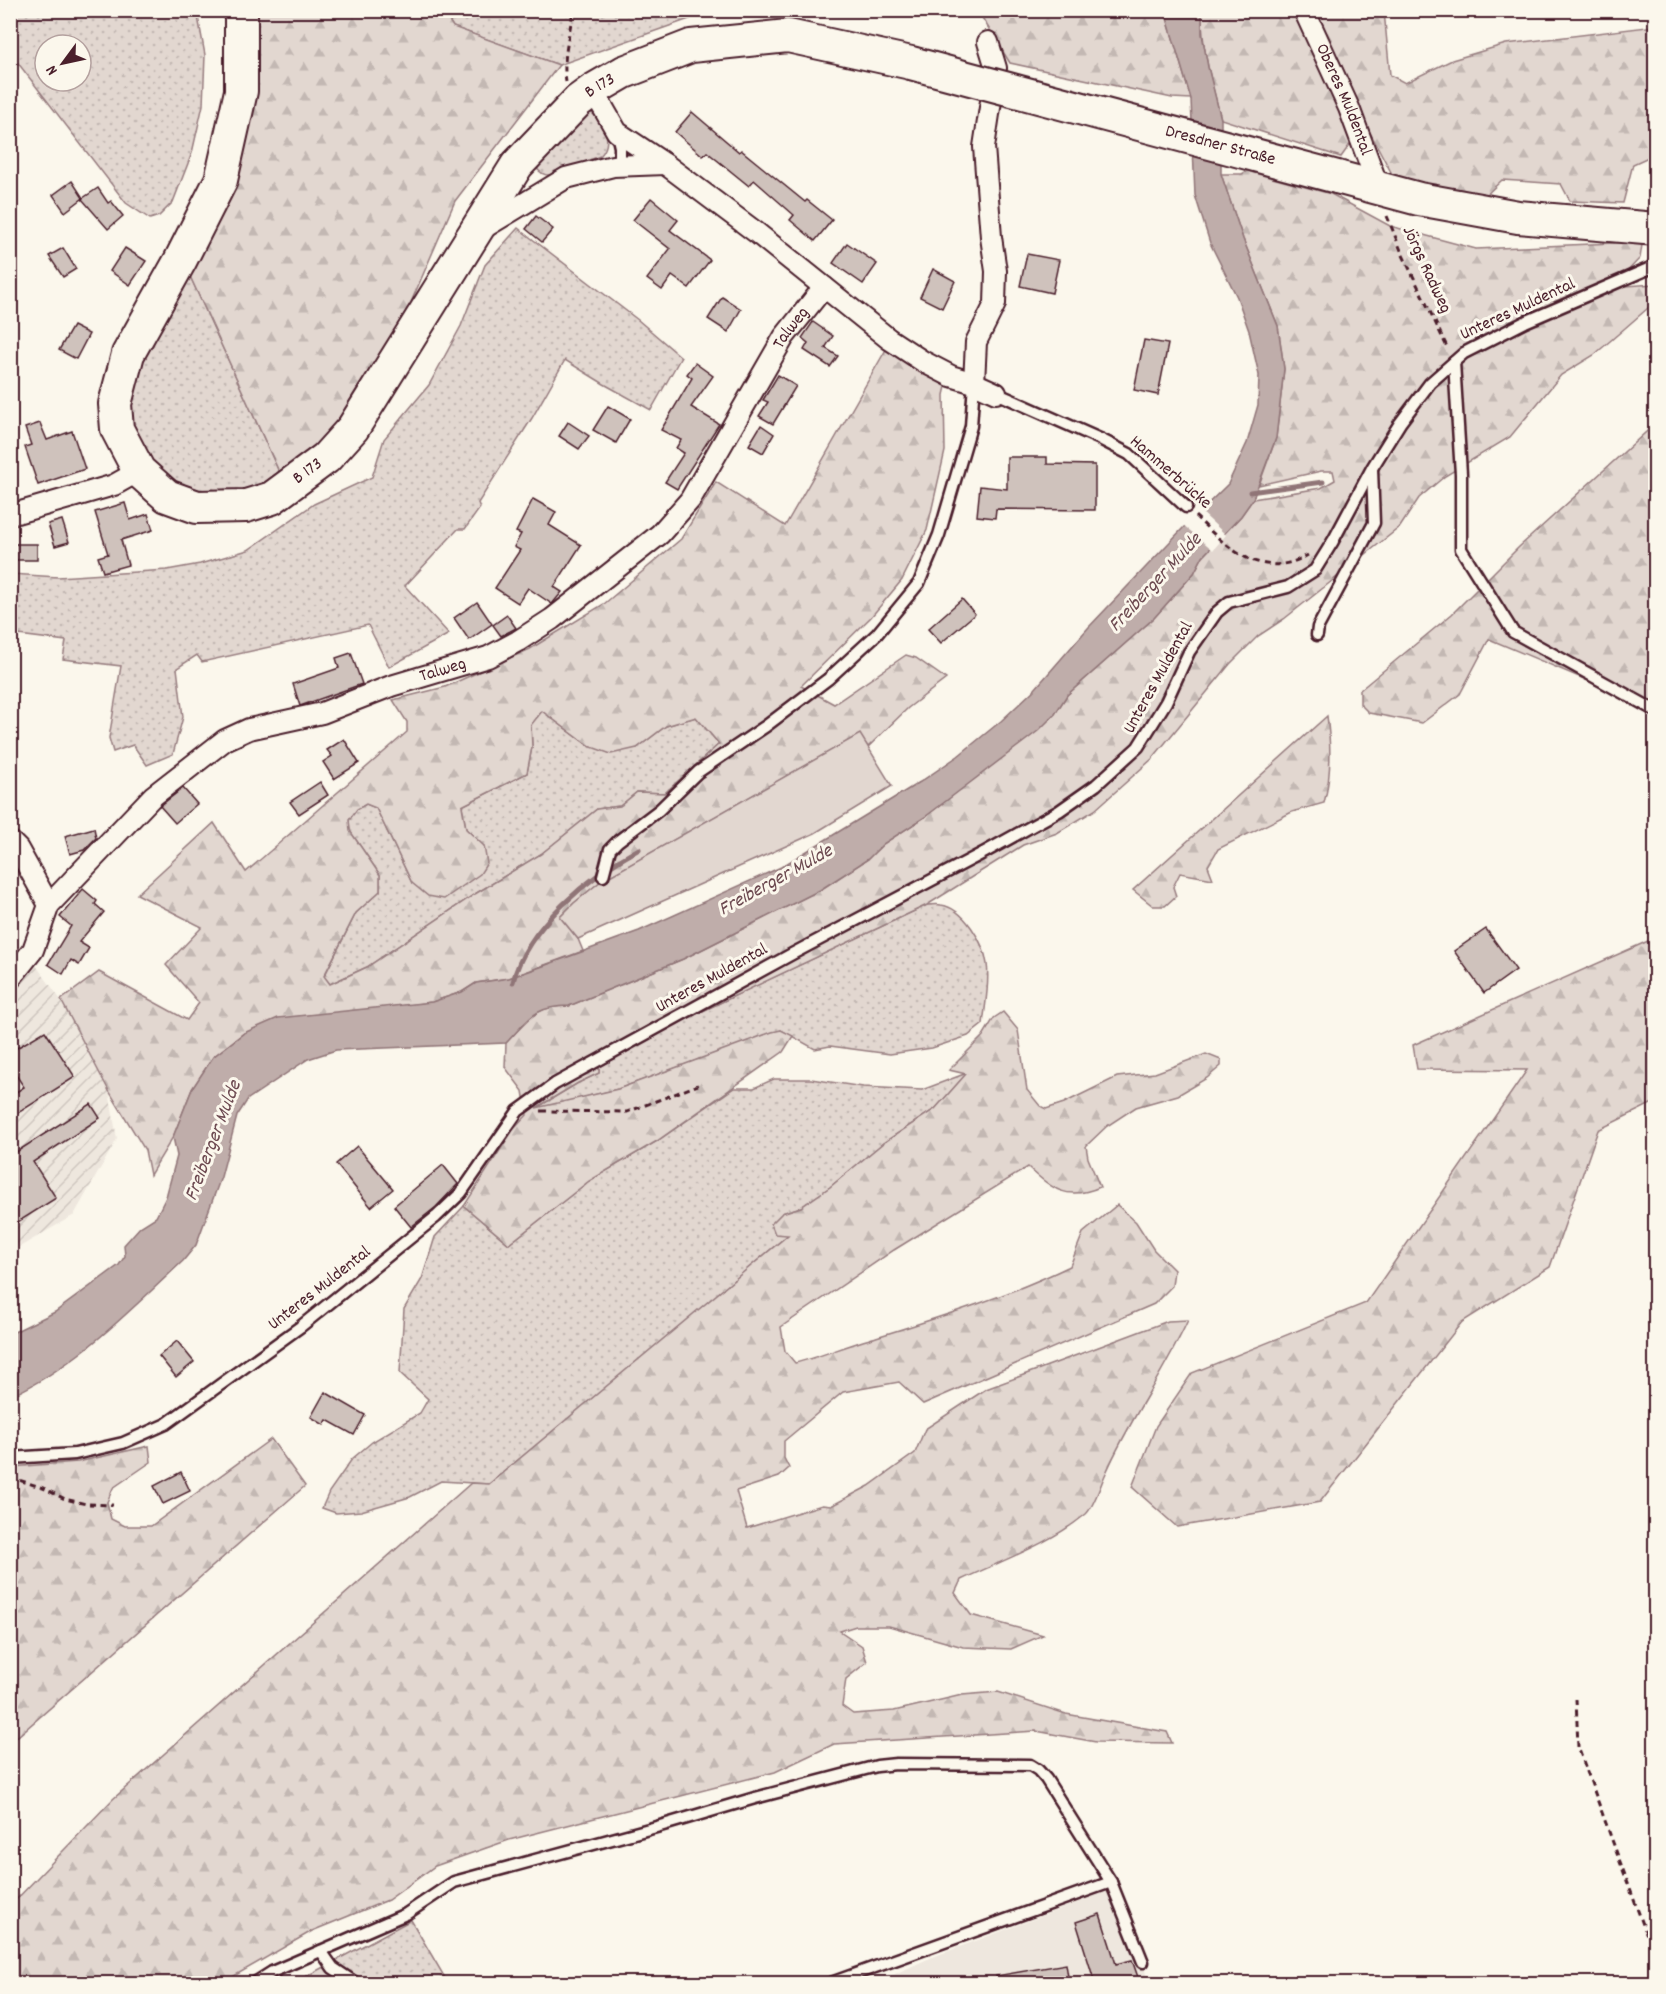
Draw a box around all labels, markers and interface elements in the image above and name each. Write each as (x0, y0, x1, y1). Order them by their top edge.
north arrow (33, 33, 93, 93)
street label: Oberes Muldental (1309, 40, 1378, 160)
text: N (41, 60, 64, 79)
street label: B 173 (579, 67, 620, 105)
street label: Dresdner Straße (1162, 119, 1278, 172)
street label: Jörgs Radweg (1395, 222, 1457, 318)
street label: Unteres Muldental (1456, 272, 1580, 348)
street label: Talweg (767, 302, 816, 354)
street label: Hammerbrücke (1123, 430, 1217, 516)
street label: B 173 (288, 452, 328, 491)
water label: Freiberger Mulde (1103, 526, 1210, 639)
street label: Unteres Muldental (1118, 617, 1200, 739)
street label: Talweg (417, 652, 469, 689)
water label: Freiberger Mulde (714, 838, 839, 924)
street label: Unteres Muldental (651, 938, 773, 1020)
water label: Freiberger Mulde (178, 1076, 250, 1205)
street label: Unteres Muldental (263, 1240, 377, 1337)

